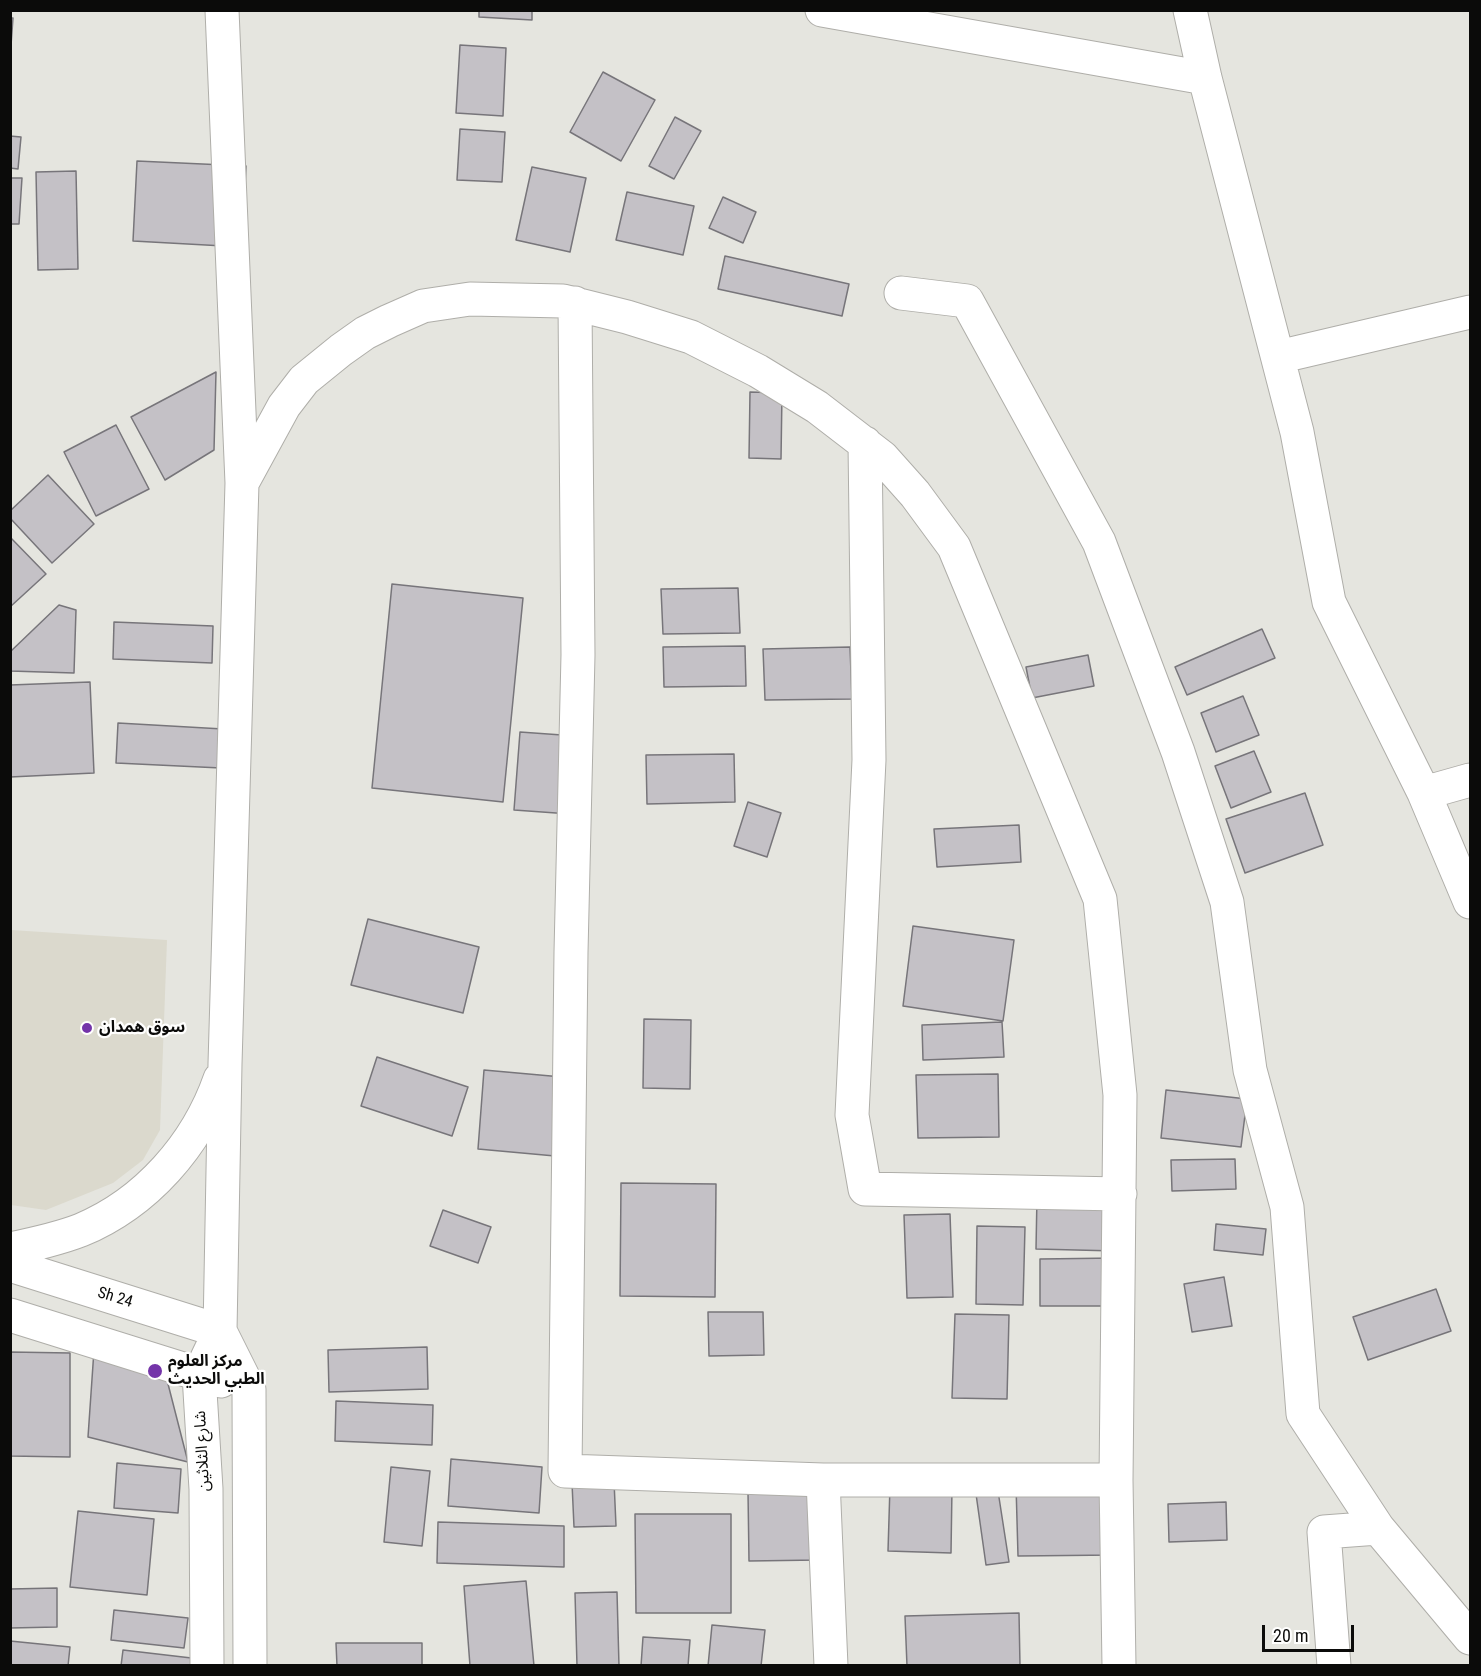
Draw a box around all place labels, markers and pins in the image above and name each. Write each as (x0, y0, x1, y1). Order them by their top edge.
place label: سوق همدان (99, 1018, 185, 1038)
marker: سوق همدان (80, 1021, 94, 1035)
place label: مركز العلوم الطبي الحديث (168, 1352, 265, 1390)
marker: مركز العلوم الطبي الحديث (146, 1362, 164, 1380)

